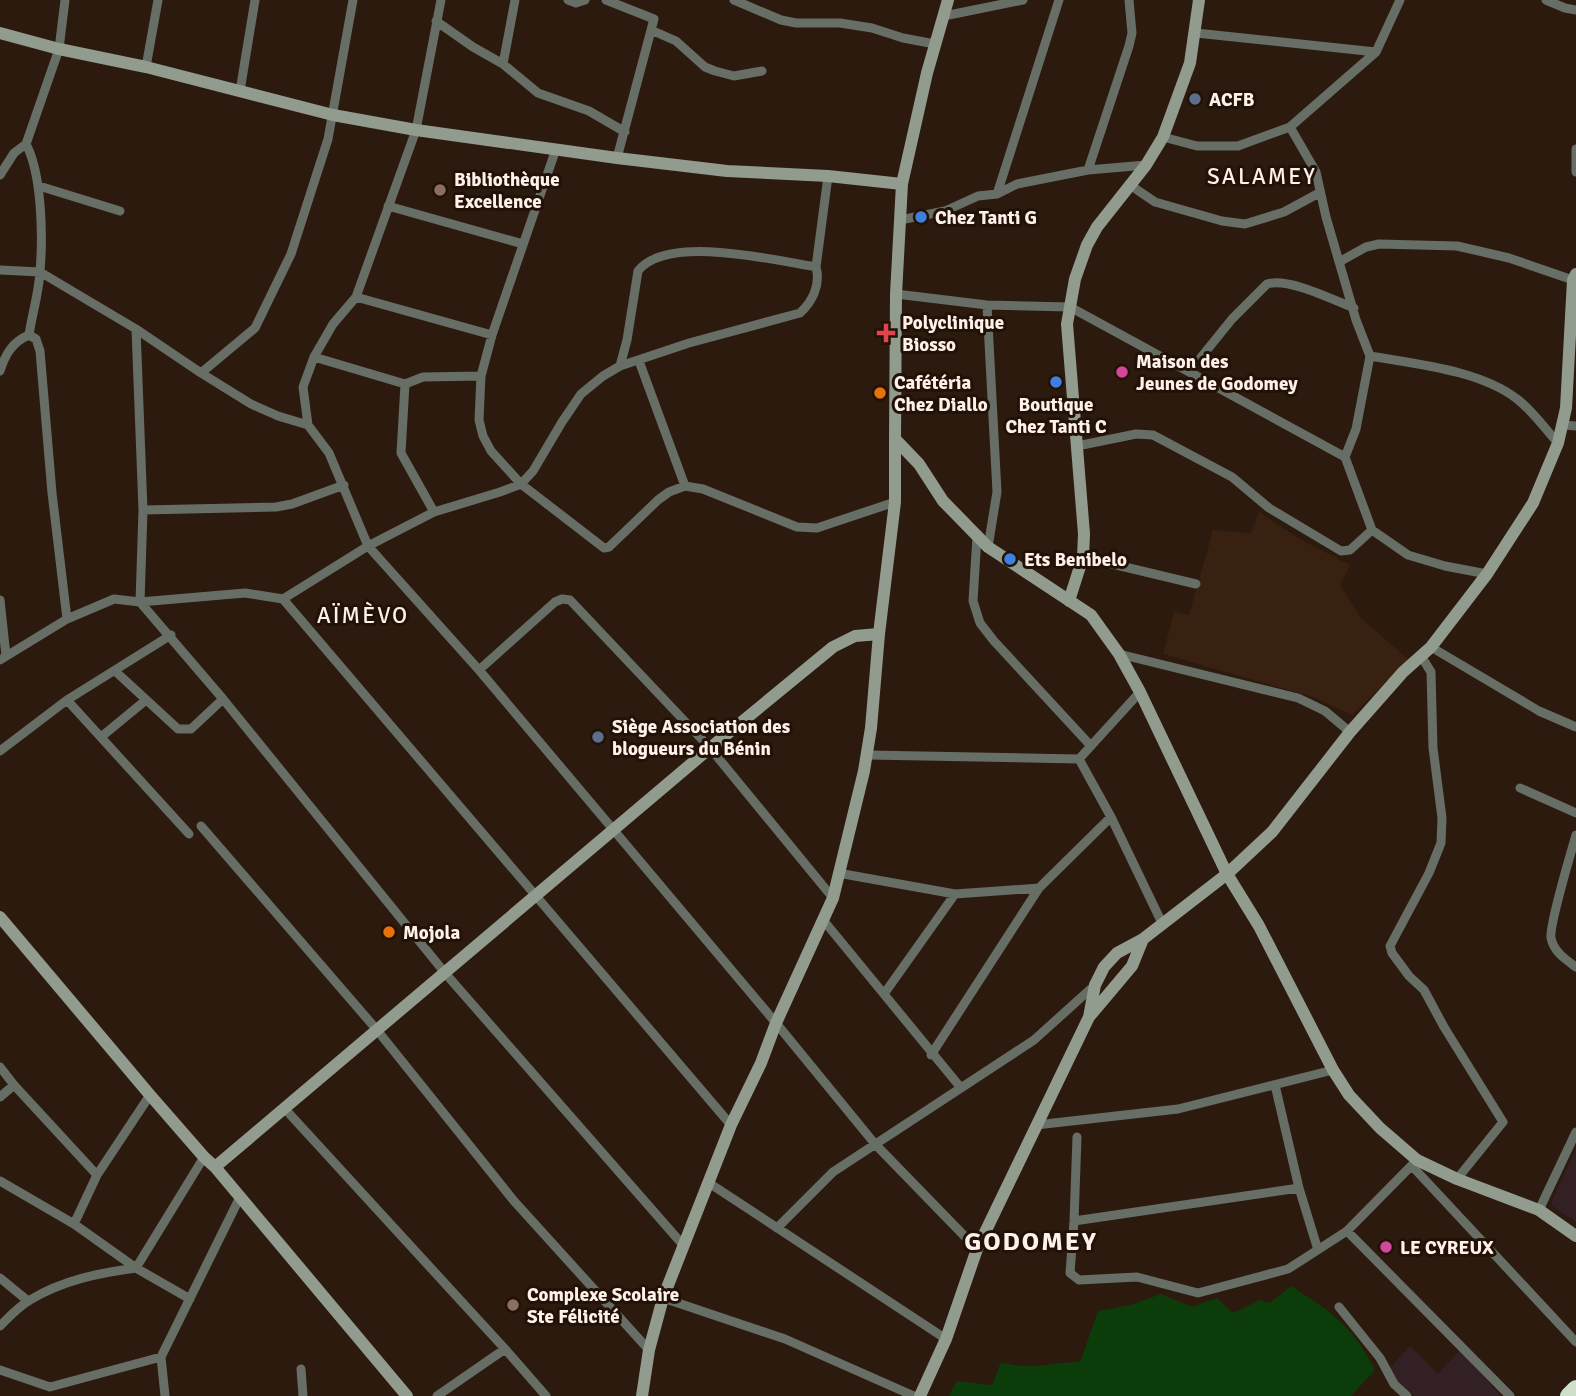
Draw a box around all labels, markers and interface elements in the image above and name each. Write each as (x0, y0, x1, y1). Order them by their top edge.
place label: ACFB (1209, 88, 1255, 112)
marker: ACFB (1187, 91, 1203, 107)
district label: SALAMEY (1207, 162, 1317, 191)
place label: Bibliothèque Excellence (454, 168, 560, 214)
marker: Bibliothèque Excellence (432, 182, 448, 198)
place label: Chez Tanti G (935, 206, 1037, 230)
marker: Chez Tanti G (913, 209, 929, 225)
place label: Polyclinique Biosso (902, 311, 1004, 357)
marker: Polyclinique Biosso (876, 323, 896, 343)
place label: Maison des Jeunes de Godomey (1136, 350, 1298, 396)
marker: Maison des Jeunes de Godomey (1114, 364, 1130, 380)
place label: Cafétéria Chez Diallo (894, 371, 988, 417)
marker: Boutique Chez Tanti C (1048, 374, 1064, 390)
marker: Cafétéria Chez Diallo (872, 385, 888, 401)
place label: Boutique Chez Tanti C (1005, 393, 1107, 439)
place label: Ets Benibelo (1024, 548, 1127, 572)
marker: Ets Benibelo (1002, 551, 1018, 567)
district label: AÏMÈVO (317, 601, 409, 630)
place label: Siège Association des blogueurs du Bénin (612, 715, 790, 761)
marker: Siège Association des blogueurs du Bénin (590, 729, 606, 745)
place label: Mojola (403, 921, 460, 945)
marker: Mojola (381, 924, 397, 940)
district label: GODOMEY (964, 1226, 1098, 1258)
place label: LE CYREUX (1400, 1236, 1494, 1260)
marker: LE CYREUX (1378, 1239, 1394, 1255)
place label: Complexe Scolaire Ste Félicité (527, 1283, 679, 1329)
marker: Complexe Scolaire Ste Félicité (505, 1297, 521, 1313)

